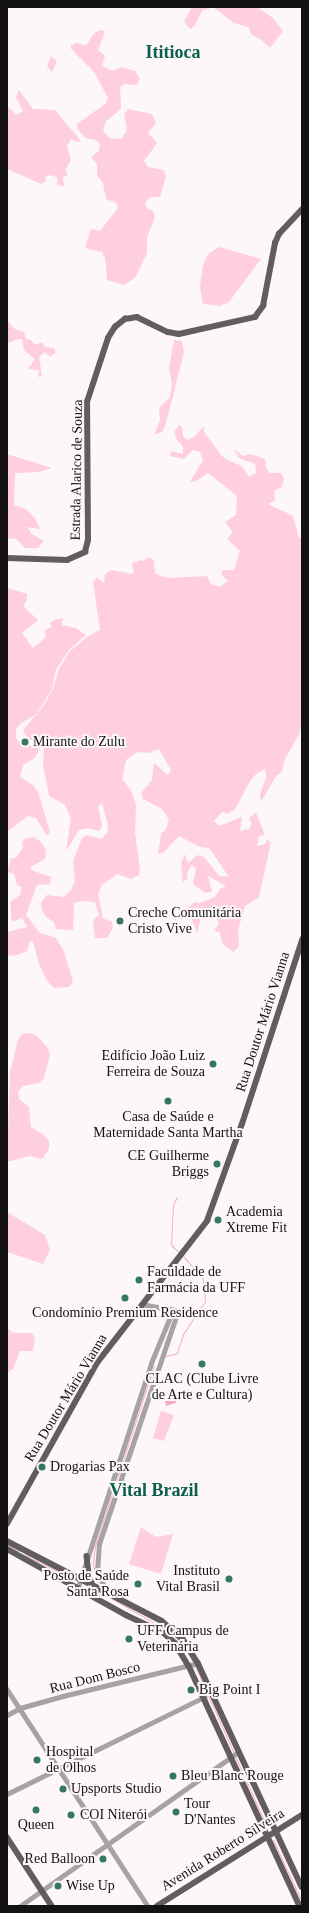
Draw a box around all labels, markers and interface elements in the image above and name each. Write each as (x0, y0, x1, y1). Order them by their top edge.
district label: Ititioca (146, 41, 200, 63)
street label: Estrada Alarico de Souza (67, 399, 87, 541)
place label: Mirante do Zulu (33, 734, 125, 750)
marker: Mirante do Zulu (20, 737, 30, 747)
place label: Creche Comunitária Cristo Vive (128, 905, 241, 938)
marker: Creche Comunitária Cristo Vive (115, 916, 125, 926)
street label: Rua Doutor Mário Vianna (232, 950, 294, 1094)
place label: Edifício João Luiz Ferreira de Souza (102, 1048, 205, 1080)
marker: Edifício João Luiz Ferreira de Souza (208, 1059, 218, 1069)
marker: Casa de Saúde e Maternidade Santa Martha (162, 1095, 174, 1107)
place label: Casa de Saúde e Maternidade Santa Martha (93, 1109, 243, 1142)
place label: CE Guilherme Briggs (128, 1148, 209, 1180)
marker: CE Guilherme Briggs (212, 1159, 222, 1169)
place label: Academia Xtreme Fit (226, 1204, 287, 1236)
marker: Academia Xtreme Fit (213, 1215, 223, 1225)
place label: Faculdade de Farmácia da UFF (147, 1264, 245, 1296)
marker: Faculdade de Farmácia da UFF (134, 1275, 144, 1285)
marker: Condomínio Premium Residence (120, 1293, 130, 1303)
place label: Condomínio Premium Residence (32, 1305, 218, 1321)
street label: Rua Doutor Mário Vianna (21, 1331, 111, 1465)
marker: CLAC (Clube Livre de Arte e Cultura) (197, 1359, 207, 1369)
place label: CLAC (Clube Livre de Arte e Cultura) (146, 1371, 258, 1404)
place label: Drogarias Pax (50, 1459, 130, 1475)
marker: Drogarias Pax (37, 1462, 47, 1472)
district label: Vital Brazil (110, 1479, 198, 1501)
place label: Instituto Vital Brasil (156, 1563, 220, 1596)
place label: Posto de Saúde Santa Rosa (43, 1568, 129, 1600)
marker: Instituto Vital Brasil (223, 1573, 235, 1585)
marker: Posto de Saúde Santa Rosa (132, 1578, 144, 1590)
place label: UFF Campus de Veterinária (137, 1623, 229, 1656)
marker: UFF Campus de Veterinária (124, 1634, 134, 1644)
street label: Rua Dom Bosco (48, 1659, 142, 1697)
place label: Big Point I (199, 1682, 260, 1698)
marker: Big Point I (186, 1685, 196, 1695)
place label: Hospital de Olhos (46, 1744, 96, 1776)
marker: Hospital de Olhos (31, 1754, 43, 1766)
place label: Bleu Blanc Rouge (181, 1768, 284, 1784)
marker: Bleu Blanc Rouge (168, 1771, 178, 1781)
place label: Upsports Studio (71, 1781, 162, 1797)
marker: Upsports Studio (58, 1784, 68, 1794)
place label: Tour D'Nantes (184, 1796, 236, 1828)
marker: Queen (31, 1805, 41, 1815)
street label: Avenida Roberto Silveira (158, 1805, 288, 1895)
place label: COI Niterói (80, 1807, 147, 1823)
marker: Tour D'Nantes (171, 1807, 181, 1817)
marker: COI Niterói (65, 1809, 77, 1821)
place label: Queen (18, 1817, 54, 1833)
place label: Red Balloon (25, 1851, 95, 1867)
marker: Red Balloon (98, 1854, 108, 1864)
place label: Wise Up (66, 1878, 115, 1894)
marker: Wise Up (53, 1881, 63, 1891)

